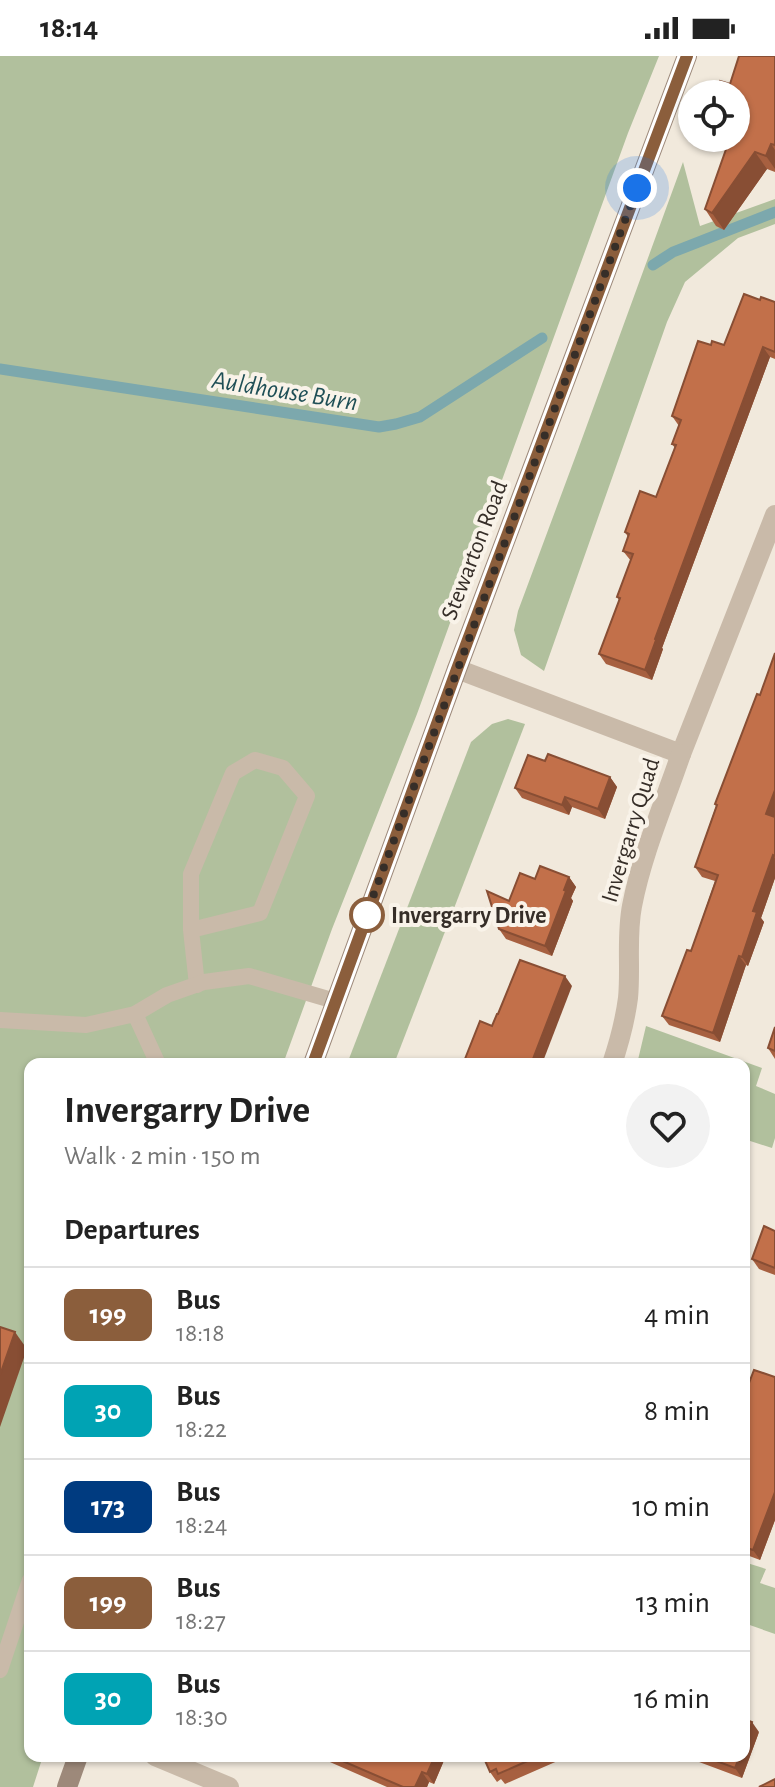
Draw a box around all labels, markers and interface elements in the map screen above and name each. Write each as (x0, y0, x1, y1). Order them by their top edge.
text: 18:14 (40, 13, 98, 43)
map controls (678, 80, 750, 152)
button: locate (678, 80, 750, 152)
your location (617, 168, 657, 208)
water label: Auldhouse Burn (209, 366, 360, 415)
street label: Stewarton Road (437, 477, 512, 623)
street label: Invergarry Quad (598, 755, 664, 906)
marker: Invergarry Drive (350, 898, 384, 932)
place label: Invergarry Drive (391, 904, 547, 928)
button: heart (626, 1084, 710, 1168)
text: Invergarry Drive (64, 1092, 310, 1130)
text: Walk · 2 min · 150 m (64, 1143, 260, 1169)
text: Departures (64, 1215, 200, 1245)
text: Bus (176, 1285, 221, 1315)
text: 4 min (644, 1300, 710, 1330)
text: 199 (89, 1301, 127, 1329)
text: 18:18 (176, 1320, 225, 1346)
text: Bus (176, 1381, 221, 1411)
text: 8 min (644, 1396, 710, 1426)
text: 30 (95, 1397, 121, 1425)
text: 18:22 (176, 1416, 227, 1442)
text: Bus (176, 1477, 221, 1507)
text: 10 min (632, 1492, 710, 1522)
text: 173 (91, 1493, 125, 1521)
text: 18:24 (176, 1512, 228, 1538)
text: Bus (176, 1573, 221, 1603)
text: 13 min (636, 1588, 710, 1618)
text: 199 (89, 1589, 127, 1617)
text: 18:27 (176, 1608, 226, 1634)
text: Bus (176, 1669, 221, 1699)
text: 16 min (634, 1684, 710, 1714)
text: 30 (95, 1685, 121, 1713)
text: 18:30 (176, 1704, 228, 1730)

